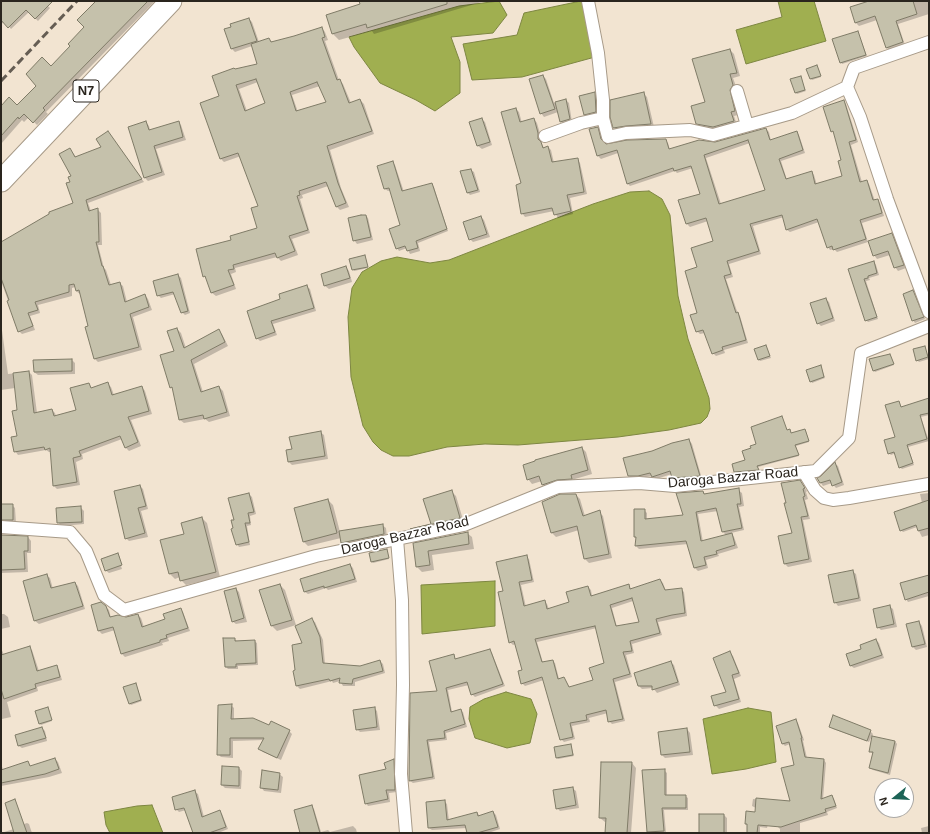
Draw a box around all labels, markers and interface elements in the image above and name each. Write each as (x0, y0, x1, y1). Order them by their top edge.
road number: N7 (73, 80, 99, 102)
street label: Daroga Bazzar Road (667, 464, 799, 492)
street label: Daroga Bazzar Road (339, 513, 471, 559)
north arrow (874, 778, 914, 818)
text: N (877, 796, 890, 807)

